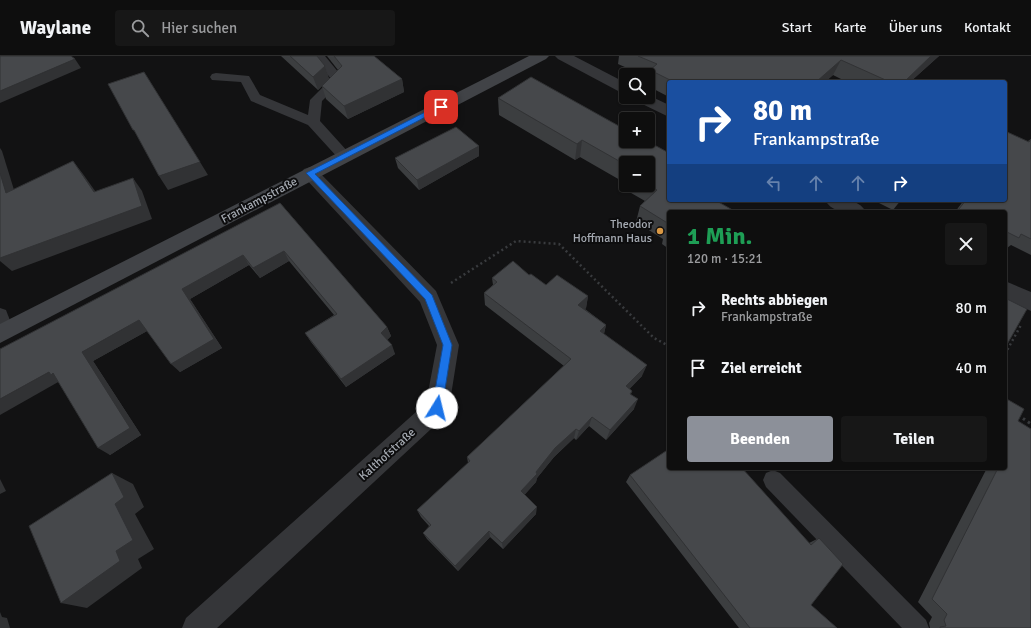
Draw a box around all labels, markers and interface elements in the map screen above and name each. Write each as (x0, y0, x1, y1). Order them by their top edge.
search box (115, 10, 395, 46)
text: Waylane (20, 16, 91, 40)
icon: search (129, 17, 151, 39)
text: Hier suchen (161, 19, 237, 37)
text: Start (782, 19, 812, 36)
text: Karte (834, 19, 867, 36)
text: Über uns (889, 19, 942, 36)
text: Kontakt (964, 19, 1011, 36)
map controls (619, 68, 655, 192)
button: search (619, 68, 655, 104)
pin (424, 90, 458, 124)
text: 80 m (753, 94, 812, 128)
icon: arrive (430, 96, 452, 118)
icon: right (687, 96, 739, 148)
button: + (619, 112, 655, 148)
text: Frankampstraße (753, 128, 880, 150)
button: − (619, 156, 655, 192)
icon: left (763, 172, 785, 194)
icon: ahead (805, 172, 827, 194)
icon: ahead (847, 172, 869, 194)
icon: right (889, 172, 911, 194)
street label: Frankampstraße (218, 174, 300, 227)
place label: Theodor Hoffmann Haus (573, 217, 653, 246)
text: 1 Min. (687, 221, 752, 251)
button: close (945, 223, 987, 265)
marker: Theodor Hoffmann Haus (655, 226, 665, 236)
text: 120 m · 15:21 (687, 251, 763, 267)
text: Rechts abbiegen (721, 291, 828, 309)
icon: right (687, 297, 709, 319)
text: 80 m (956, 299, 987, 317)
text: Frankampstraße (721, 309, 812, 325)
icon: arrive (687, 357, 709, 379)
text: Ziel erreicht (721, 359, 802, 377)
text: 40 m (956, 359, 987, 377)
position arrow (416, 387, 458, 429)
button: Beenden (687, 416, 833, 462)
button: Teilen (841, 416, 987, 462)
street label: Kalthofstraße (356, 425, 419, 484)

